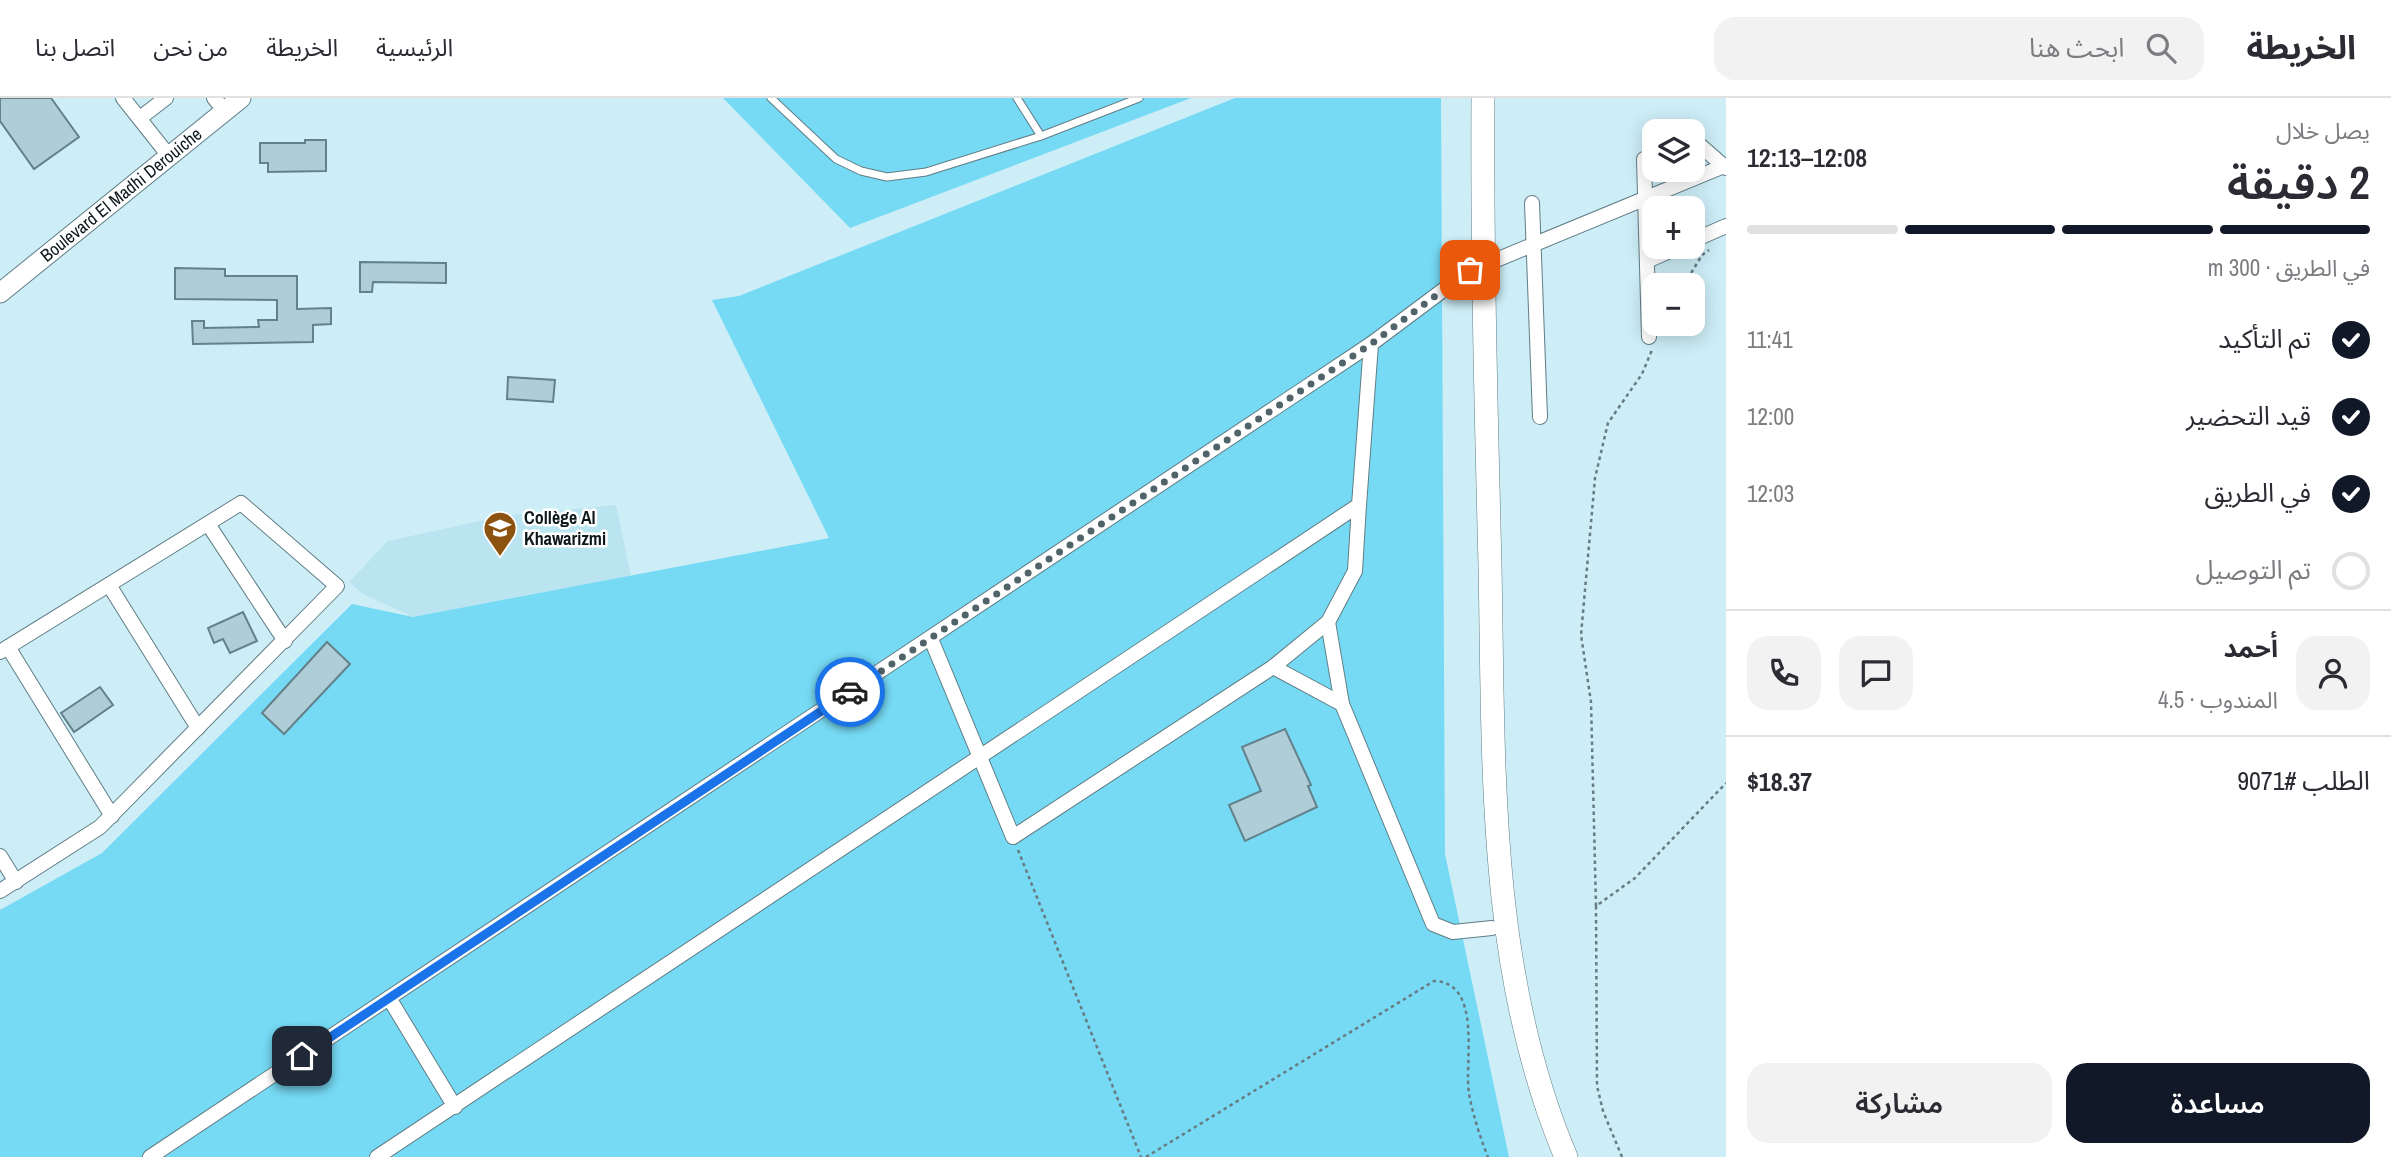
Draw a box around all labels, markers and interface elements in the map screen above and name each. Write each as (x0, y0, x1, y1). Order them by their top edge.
search box (1714, 17, 2204, 80)
text: الخريطة (2246, 25, 2356, 69)
icon: search (2142, 29, 2180, 67)
text: ابحث هنا (2029, 30, 2124, 65)
text: اتصل بنا (35, 31, 115, 63)
text: من نحن (153, 31, 228, 63)
text: الخريطة (266, 31, 338, 63)
text: الرئيسية (376, 31, 453, 63)
text: يصل خلال (2276, 115, 2370, 146)
map controls (1642, 119, 1705, 336)
button: layers (1642, 119, 1705, 182)
street label: Boulevard El Madhi Derouiche (35, 121, 207, 267)
text: 12:08–12:13 (1747, 140, 1867, 175)
text: 2 دقيقة (2227, 151, 2370, 213)
button: + (1642, 196, 1705, 259)
pin (1440, 240, 1500, 300)
icon: bag (1451, 251, 1489, 289)
text: في الطريق · 300 m (2208, 252, 2370, 283)
button: − (1642, 273, 1705, 336)
text: تم التأكيد (2218, 321, 2311, 356)
icon: check (2332, 321, 2370, 359)
text: 11:41 (1747, 324, 1793, 355)
text: قيد التحضير (2186, 398, 2311, 433)
icon: check (2332, 398, 2370, 436)
text: 12:00 (1747, 401, 1794, 432)
text: في الطريق (2205, 475, 2311, 510)
icon: check (2332, 475, 2370, 513)
text: 12:03 (1747, 478, 1794, 509)
place label: Collège Al Khawarizmi (524, 505, 606, 551)
school or university icon: Collège Al Khawarizmi (481, 509, 519, 558)
text: تم التوصيل (2196, 552, 2311, 587)
text: أحمد (2224, 630, 2278, 665)
button: phone (1747, 636, 1821, 710)
button: chat (1839, 636, 1913, 710)
button: person (2296, 636, 2370, 710)
courier (815, 657, 885, 727)
icon: car (831, 673, 869, 711)
text: المندوب · 4.5 (2158, 684, 2278, 715)
text: الطلب #9071 (2237, 763, 2370, 798)
text: $18.37 (1747, 764, 1812, 799)
pin (272, 1026, 332, 1086)
icon: home (283, 1037, 321, 1075)
button: مشاركة (1747, 1063, 2052, 1143)
button: مساعدة (2066, 1063, 2370, 1143)

